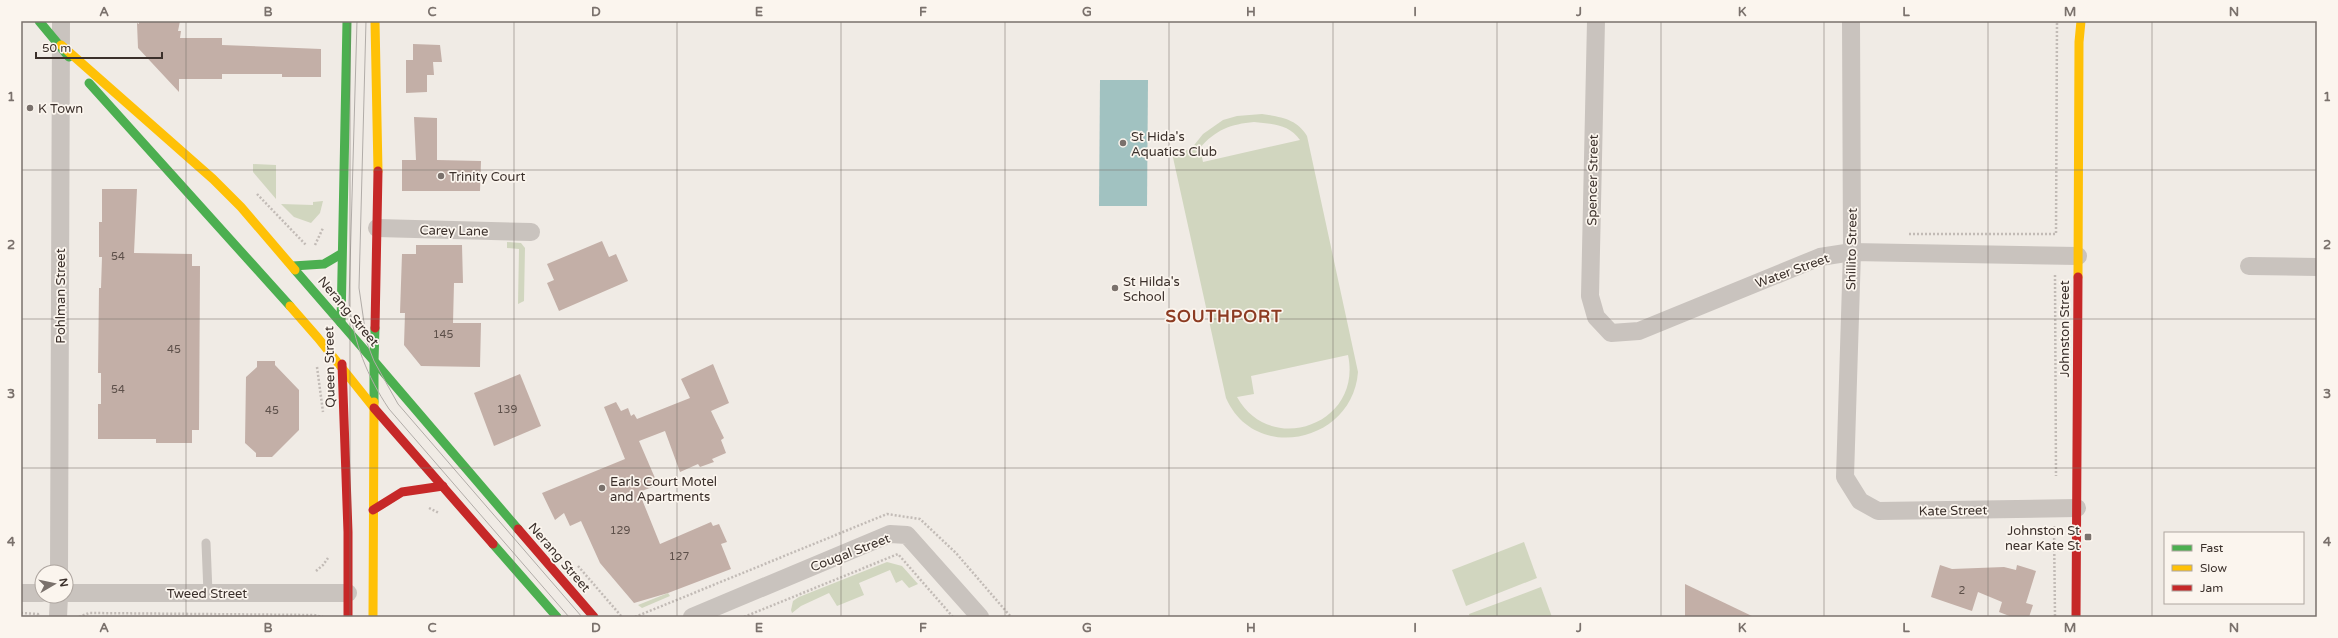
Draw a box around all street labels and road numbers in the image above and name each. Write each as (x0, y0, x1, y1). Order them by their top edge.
street label: Spencer Street (1584, 134, 1602, 226)
street label: Shillito Street (1843, 208, 1861, 290)
street label: Carey Lane (419, 222, 489, 240)
street label: Pohlman Street (53, 248, 69, 344)
street label: Water Street (1753, 250, 1832, 292)
street label: Nerang Street (314, 273, 382, 350)
street label: Johnston Street (2057, 280, 2073, 378)
street label: Queen Street (321, 326, 339, 408)
street label: Kate Street (1919, 502, 1987, 520)
street label: Nerang Street (525, 520, 594, 596)
street label: Cougal Street (808, 530, 892, 575)
street label: Tweed Street (167, 586, 247, 602)

